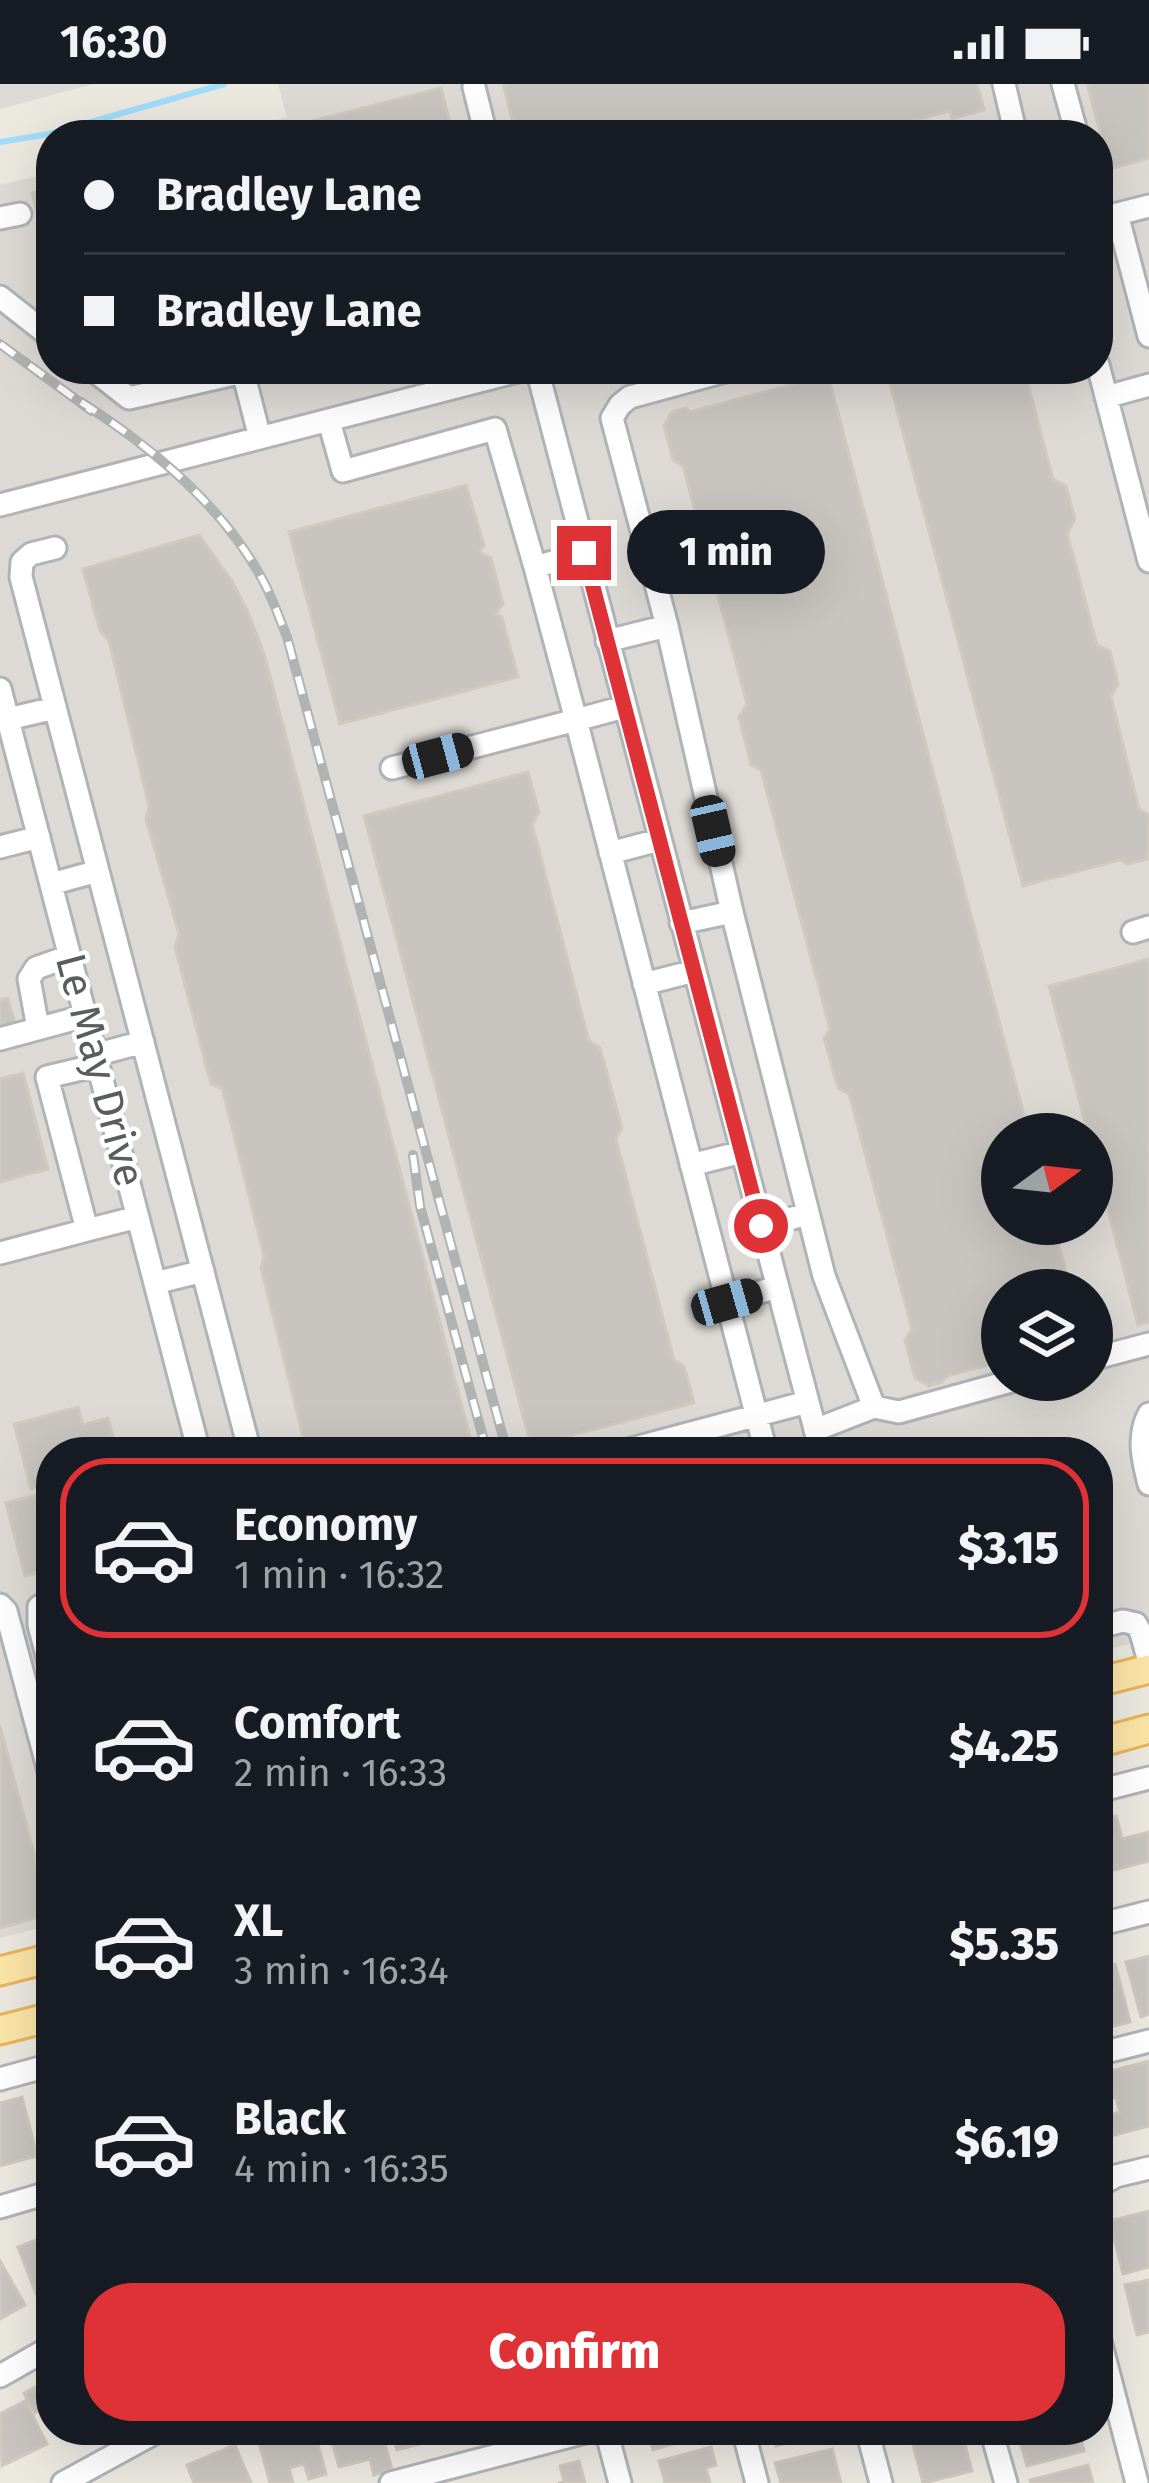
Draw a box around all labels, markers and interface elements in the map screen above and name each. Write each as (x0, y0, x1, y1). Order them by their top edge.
text: 16:30 (60, 15, 168, 69)
text: Bradley Lane (156, 168, 422, 222)
text: Bradley Lane (156, 284, 422, 338)
callout: 1 min (626, 511, 824, 595)
route end (557, 526, 611, 580)
text: 1 min (679, 529, 773, 575)
car (399, 729, 477, 783)
car (687, 792, 739, 870)
street label: Le May Drive (45, 948, 155, 1192)
north arrow (981, 1113, 1113, 1245)
map controls (981, 1113, 1113, 1401)
route start (734, 1199, 788, 1253)
button: layers (981, 1269, 1113, 1401)
car (687, 1275, 767, 1329)
icon: car (90, 1494, 198, 1602)
text: Economy (234, 1498, 417, 1552)
text: $3.15 (958, 1521, 1059, 1575)
text: 1 min · 16:32 (234, 1552, 444, 1598)
icon: car (90, 1692, 198, 1800)
text: Comfort (234, 1696, 401, 1750)
text: $4.25 (949, 1719, 1059, 1773)
text: 2 min · 16:33 (234, 1750, 447, 1796)
icon: car (90, 1890, 198, 1998)
text: XL (234, 1894, 283, 1948)
text: $5.35 (950, 1917, 1059, 1971)
text: 3 min · 16:34 (234, 1948, 449, 1994)
icon: car (90, 2088, 198, 2196)
text: Black (234, 2092, 346, 2146)
text: $6.19 (955, 2115, 1059, 2169)
text: 4 min · 16:35 (234, 2146, 449, 2192)
button: Confirm (84, 2283, 1065, 2421)

